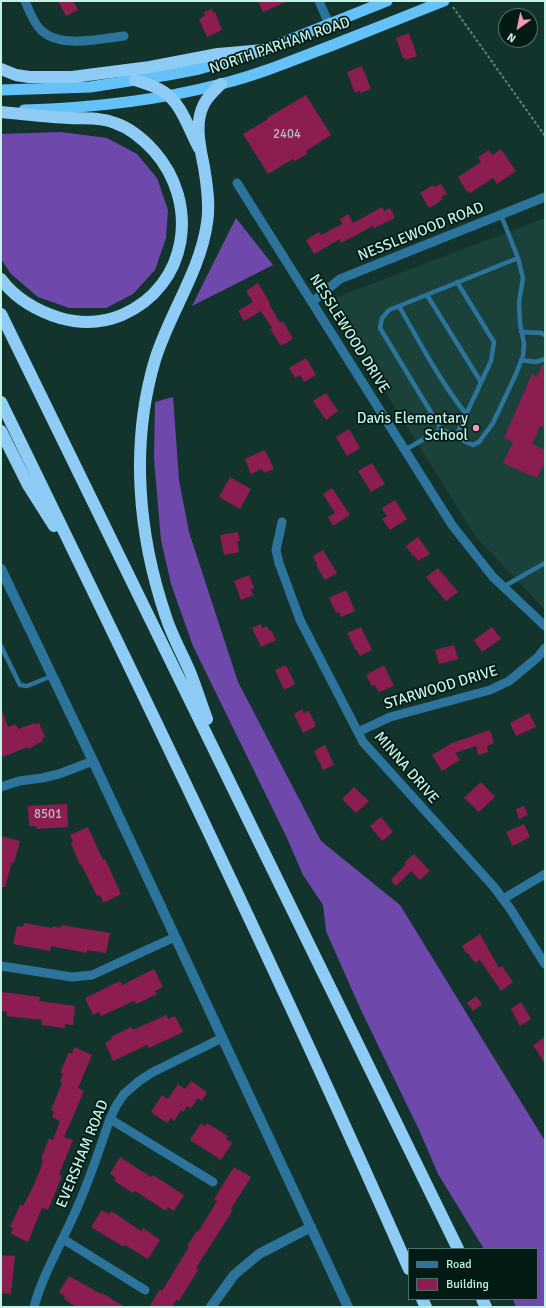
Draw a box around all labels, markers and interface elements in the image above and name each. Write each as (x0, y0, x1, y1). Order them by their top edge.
north arrow (498, 8, 538, 48)
street label: NORTH PARHAM ROAD (207, 13, 353, 79)
text: N (505, 30, 518, 45)
house number: 2404 (273, 127, 301, 143)
street label: NESSLEWOOD ROAD (355, 199, 487, 265)
street label: NESSLEWOOD DRIVE (305, 271, 393, 397)
place label: Davis Elementary School (357, 410, 468, 445)
marker: Davis Elementary School (471, 423, 481, 433)
street label: STARWOOD DRIVE (382, 662, 500, 714)
street label: MINNA DRIVE (370, 728, 442, 808)
house number: 8501 (34, 807, 62, 823)
street label: EVERSHAM ROAD (53, 1097, 113, 1211)
legend (408, 1248, 538, 1300)
text: Road (446, 1257, 472, 1272)
text: Building (446, 1277, 489, 1292)

